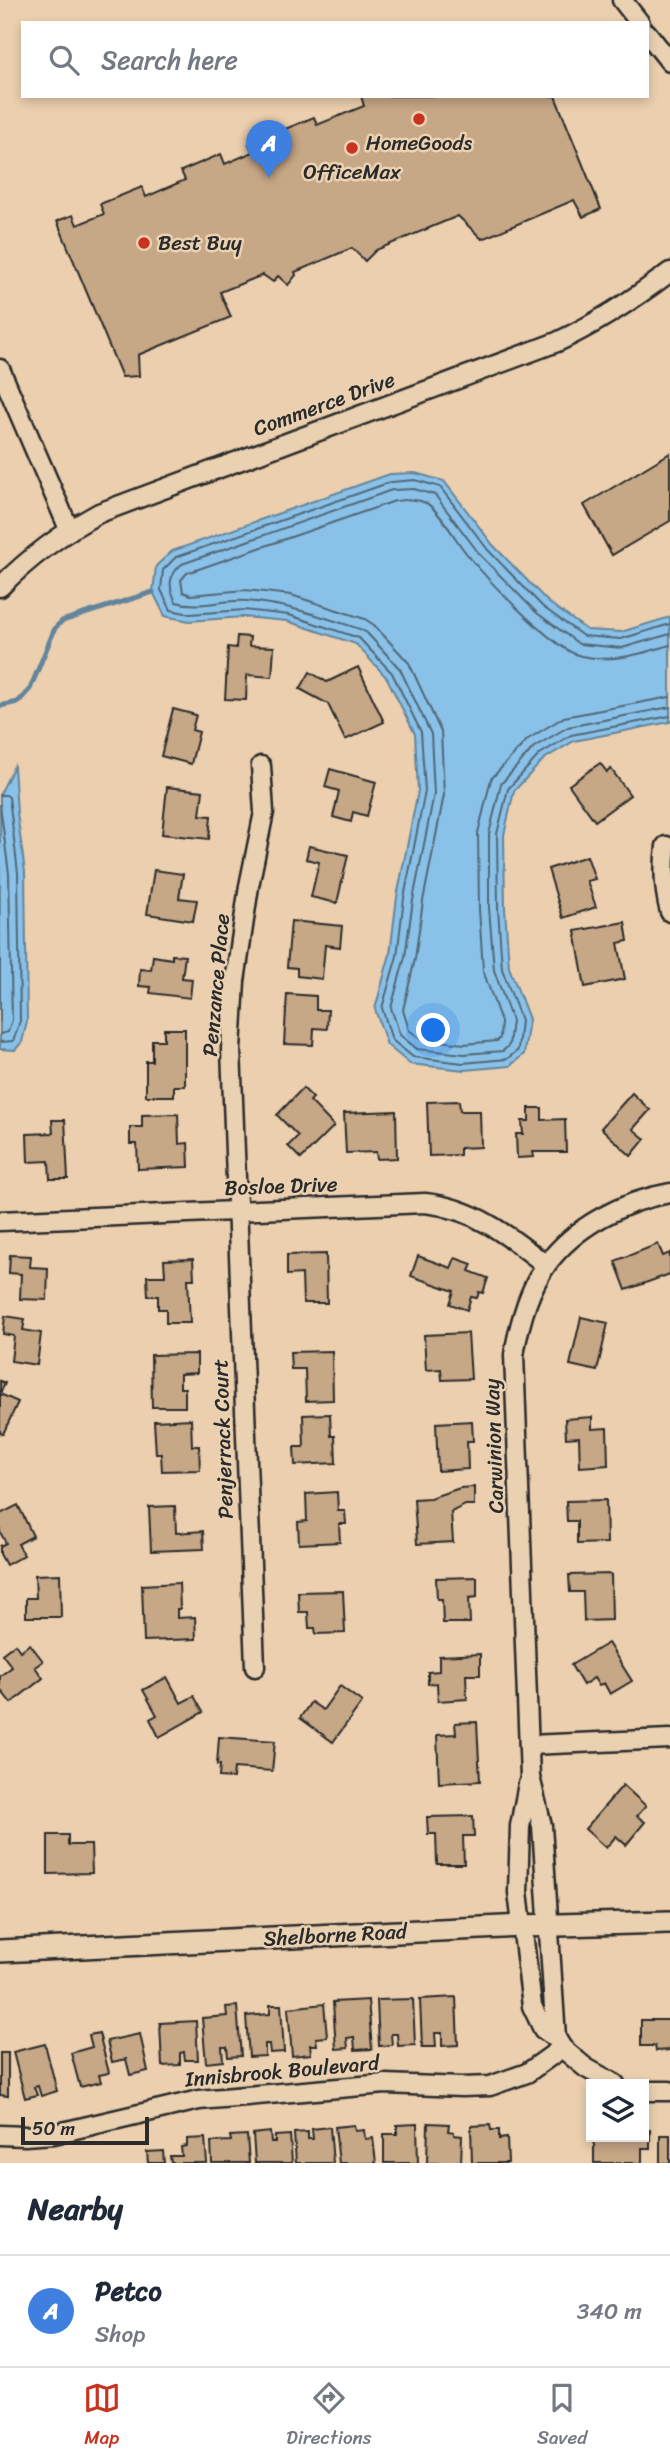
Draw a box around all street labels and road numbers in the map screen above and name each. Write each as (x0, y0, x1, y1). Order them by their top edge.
street label: Commerce Drive (247, 361, 401, 447)
street label: Penzance Place (191, 912, 241, 1058)
street label: Bosloe Drive (224, 1165, 338, 1207)
street label: Penjerrack Court (201, 1358, 245, 1520)
street label: Carwinion Way (473, 1378, 515, 1514)
street label: Shelborne Road (262, 1912, 410, 1958)
street label: Innisbrook Boulevard (182, 2043, 382, 2098)

